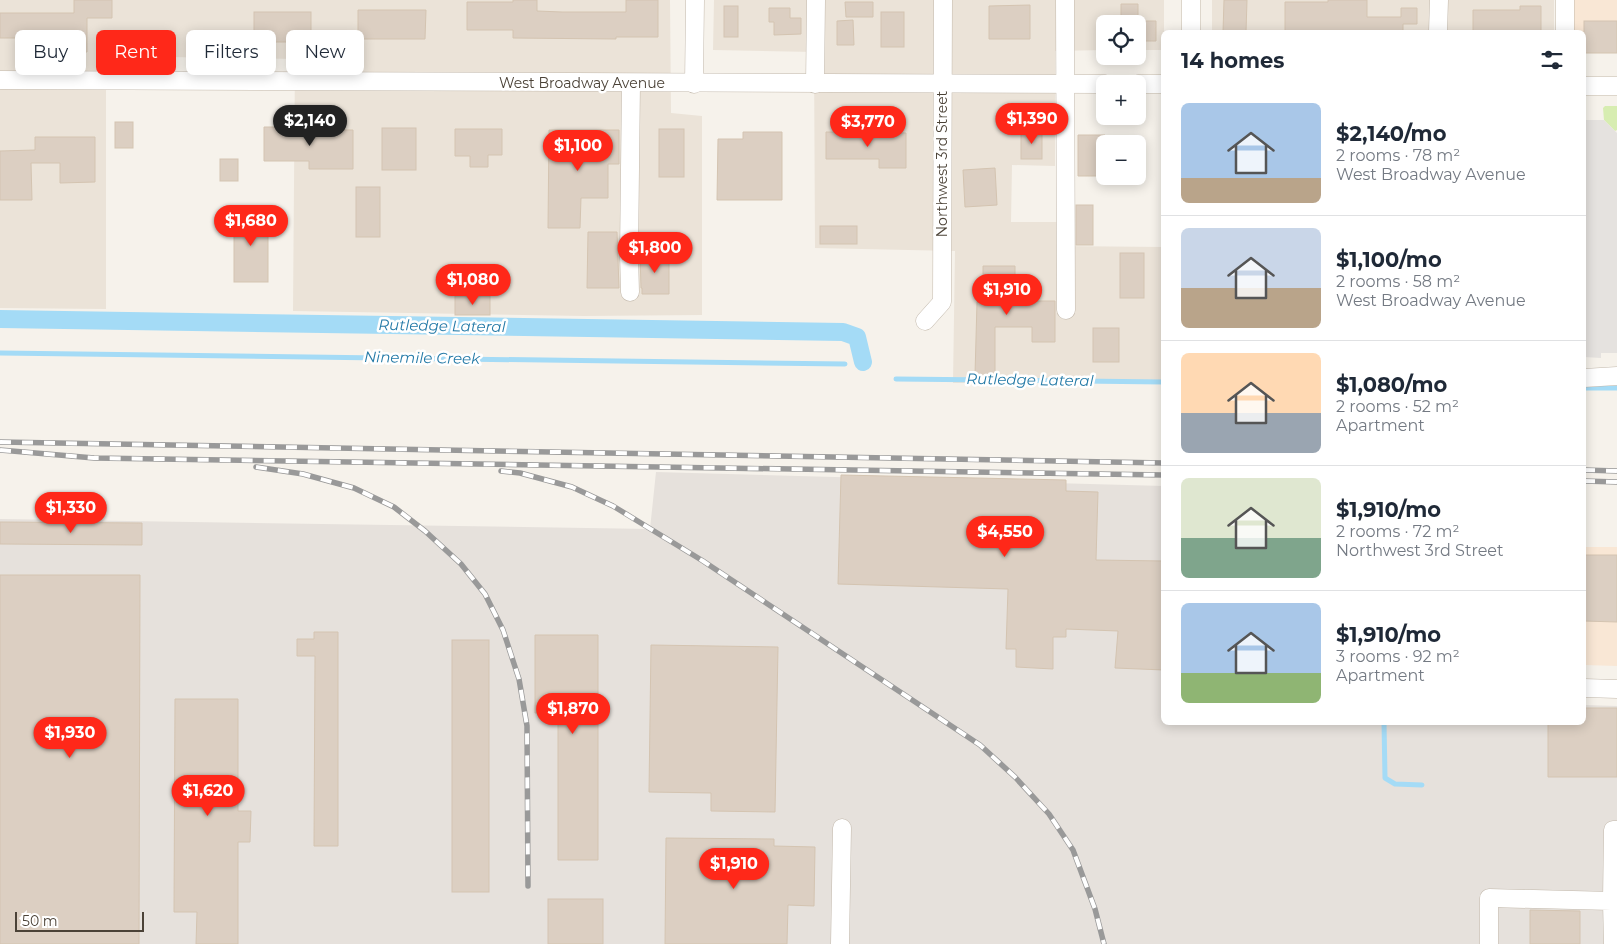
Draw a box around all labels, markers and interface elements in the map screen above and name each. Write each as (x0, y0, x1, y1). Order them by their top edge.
map controls (1096, 15, 1146, 185)
button: locate (1096, 15, 1146, 65)
chip: Buy (15, 30, 86, 75)
chip: Rent (96, 30, 176, 75)
chip: Filters (186, 30, 276, 75)
chip: New (286, 30, 364, 75)
icon: filters (1538, 46, 1566, 74)
text: 14 homes (1181, 48, 1285, 73)
street label: West Broadway Avenue (499, 74, 665, 92)
button: + (1096, 75, 1146, 125)
street label: Northwest 3rd Street (933, 90, 951, 237)
pin: $1,390 (991, 102, 1073, 145)
pin: $2,140 (269, 104, 351, 147)
pin: $3,770 (827, 106, 909, 148)
text: $1,390 (1006, 109, 1058, 128)
text: $2,140 (284, 111, 336, 130)
text: $3,770 (841, 112, 895, 131)
text: $2,140/mo (1336, 121, 1446, 146)
icon: home (1221, 123, 1281, 183)
pin: $1,100 (537, 130, 619, 172)
button: − (1096, 135, 1146, 185)
text: $1,100 (554, 136, 602, 155)
text: 2 rooms · 78 m² (1336, 146, 1460, 165)
text: West Broadway Avenue (1336, 165, 1526, 184)
pin: $1,680 (210, 204, 292, 247)
text: $1,680 (225, 211, 277, 230)
pin: $1,800 (614, 232, 696, 274)
text: $1,800 (629, 238, 681, 257)
text: $1,100/mo (1336, 247, 1442, 272)
icon: home (1221, 248, 1281, 308)
pin: $1,080 (432, 264, 514, 306)
text: $1,080 (447, 270, 499, 289)
text: 2 rooms · 58 m² (1336, 272, 1460, 291)
pin: $1,910 (966, 274, 1048, 316)
text: $1,910 (983, 280, 1031, 299)
text: West Broadway Avenue (1336, 291, 1526, 310)
water label: Rutledge Lateral (378, 315, 506, 336)
water label: Ninemile Creek (364, 347, 481, 368)
water label: Rutledge Lateral (966, 369, 1094, 390)
text: $1,080/mo (1336, 372, 1447, 397)
icon: home (1221, 373, 1281, 433)
text: 2 rooms · 52 m² (1336, 397, 1459, 416)
text: Apartment (1336, 416, 1425, 435)
pin: $1,330 (30, 492, 112, 534)
text: $1,910/mo (1336, 497, 1441, 522)
text: $1,330 (46, 498, 96, 517)
icon: home (1221, 498, 1281, 558)
pin: $4,550 (964, 516, 1046, 558)
text: $4,550 (977, 522, 1033, 541)
text: 2 rooms · 72 m² (1336, 522, 1459, 541)
text: Northwest 3rd Street (1336, 541, 1503, 560)
text: $1,910/mo (1336, 622, 1441, 647)
icon: home (1221, 623, 1281, 683)
text: 3 rooms · 92 m² (1336, 647, 1460, 666)
text: Apartment (1336, 666, 1425, 685)
pin: $1,870 (532, 692, 614, 735)
text: $1,870 (547, 699, 599, 718)
pin: $1,930 (29, 716, 111, 759)
text: $1,930 (45, 723, 95, 742)
pin: $1,620 (167, 774, 249, 817)
text: $1,620 (183, 781, 233, 800)
pin: $1,910 (693, 848, 775, 890)
text: $1,910 (710, 854, 758, 873)
scale bar (15, 909, 144, 932)
text: 50 m (22, 912, 58, 930)

